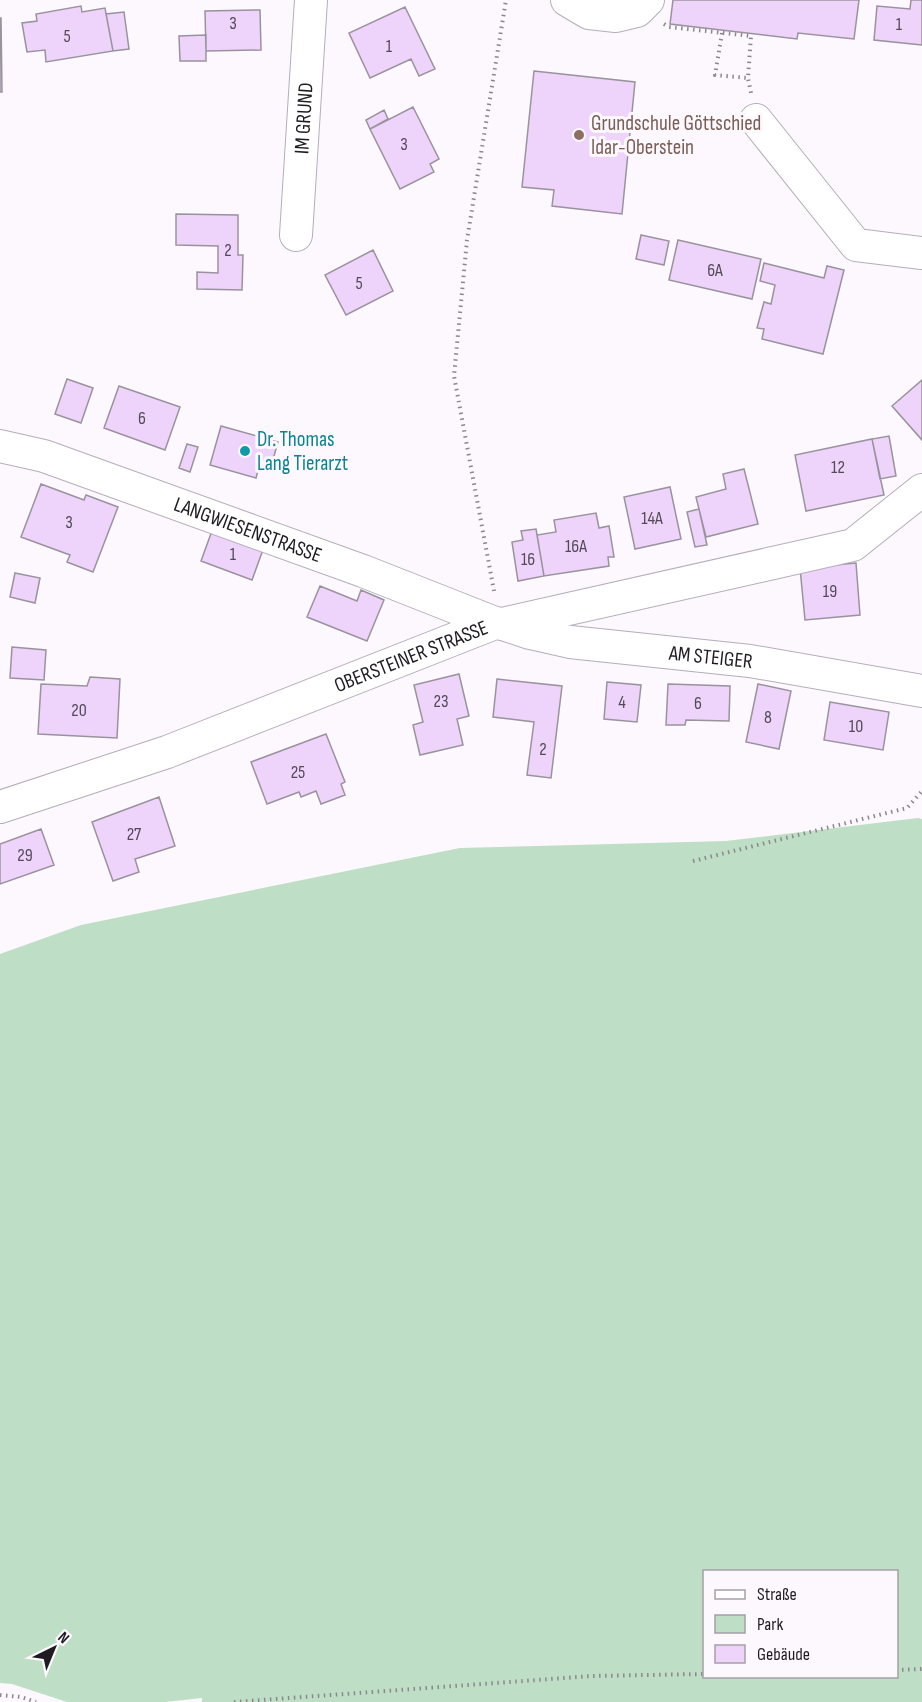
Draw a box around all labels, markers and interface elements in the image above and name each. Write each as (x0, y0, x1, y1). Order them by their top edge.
house number: 3 (229, 13, 237, 34)
house number: 1 (896, 14, 903, 35)
house number: 5 (63, 26, 71, 47)
house number: 1 (386, 36, 393, 57)
street label: IM GRUND (289, 82, 319, 155)
place label: Grundschule Göttschied Idar-Oberstein (591, 111, 761, 160)
marker: Grundschule Göttschied Idar-Oberstein (572, 128, 586, 142)
house number: 3 (400, 134, 408, 155)
house number: 2 (224, 240, 232, 261)
house number: 6A (707, 260, 723, 281)
house number: 5 (355, 273, 363, 294)
house number: 6 (138, 408, 146, 429)
place label: Dr. Thomas Lang Tierarzt (257, 427, 348, 476)
marker: Dr. Thomas Lang Tierarzt (238, 444, 252, 458)
house number: 12 (831, 457, 845, 478)
street label: LANGWIESENSTRASSE (171, 492, 325, 568)
house number: 14A (641, 508, 663, 529)
house number: 3 (65, 512, 73, 533)
house number: 16A (565, 536, 587, 557)
house number: 1 (230, 544, 237, 565)
house number: 16 (521, 549, 535, 570)
house number: 19 (823, 581, 837, 602)
street label: OBERSTEINER STRASSE (331, 615, 492, 698)
street label: AM STEIGER (667, 640, 754, 674)
house number: 23 (434, 691, 449, 712)
house number: 4 (618, 692, 626, 713)
house number: 6 (694, 693, 702, 714)
house number: 20 (71, 700, 87, 721)
house number: 8 (764, 707, 772, 728)
house number: 10 (849, 716, 863, 737)
house number: 2 (539, 739, 547, 760)
house number: 25 (291, 762, 305, 783)
house number: 27 (127, 824, 142, 845)
house number: 29 (17, 845, 33, 866)
legend (703, 1570, 898, 1678)
text: Straße (757, 1584, 797, 1605)
text: Park (757, 1614, 783, 1635)
north arrow (24, 1618, 84, 1678)
text: N (54, 1628, 73, 1648)
text: Gebäude (757, 1644, 810, 1665)

